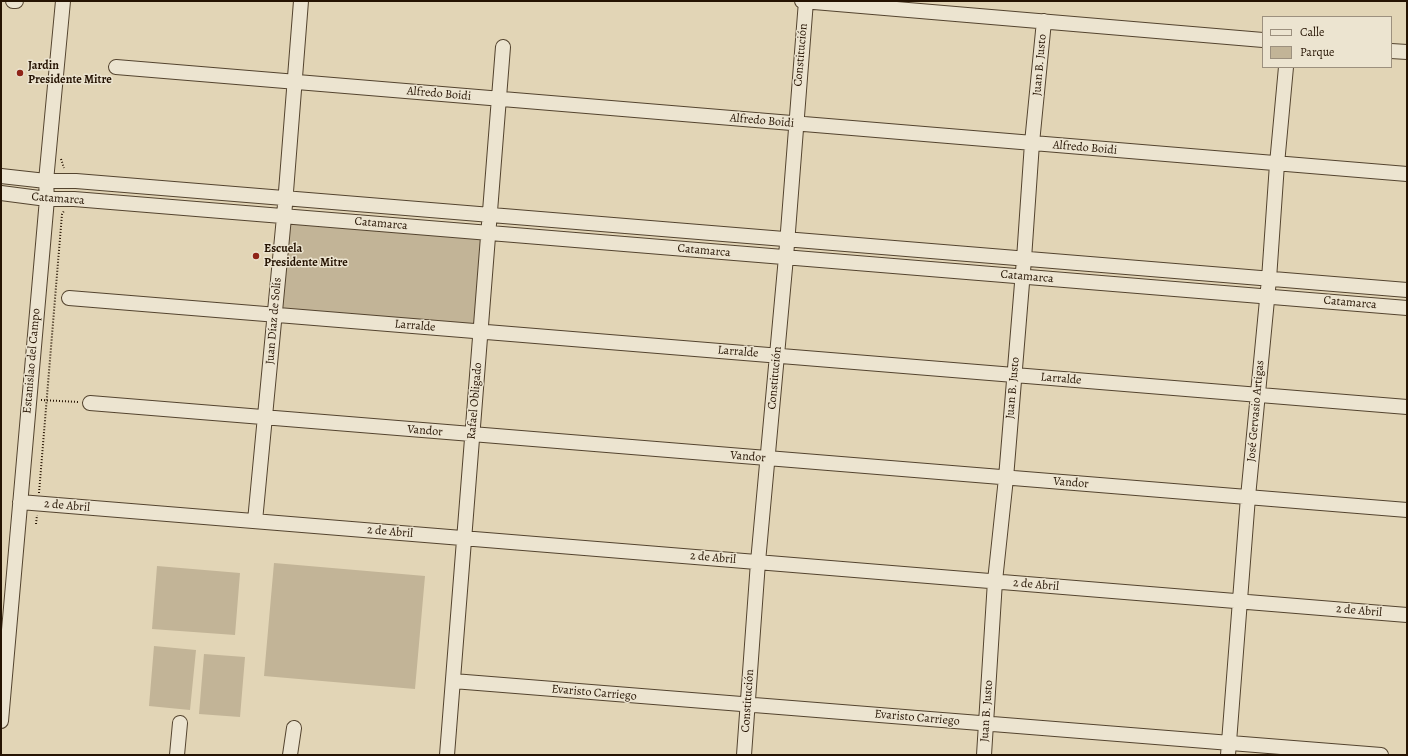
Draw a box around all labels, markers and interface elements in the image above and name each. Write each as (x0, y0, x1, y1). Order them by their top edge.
legend (1262, 16, 1392, 68)
street label: Constitución (791, 23, 811, 87)
text: Calle (1300, 24, 1324, 40)
street label: Juan B. Justo (1030, 33, 1050, 97)
text: Parque (1300, 44, 1335, 60)
place label: Jardin Presidente Mitre (28, 59, 112, 87)
marker: Jardin Presidente Mitre (15, 68, 25, 78)
street label: Alfredo Boidi (406, 84, 472, 104)
street label: Alfredo Boidi (729, 111, 795, 131)
street label: Alfredo Boidi (1052, 138, 1118, 158)
street label: Catamarca (31, 190, 85, 208)
street label: Catamarca (354, 215, 408, 233)
place label: Escuela Presidente Mitre (264, 242, 348, 270)
street label: Catamarca (677, 242, 731, 260)
marker: Escuela Presidente Mitre (251, 251, 261, 261)
street label: Catamarca (1000, 268, 1054, 286)
street label: Juan Díaz de Solís (263, 277, 285, 365)
street label: Catamarca (1323, 294, 1377, 312)
street label: Estanislao del Campo (20, 308, 44, 414)
street label: Larralde (394, 317, 436, 335)
street label: Larralde (717, 343, 759, 361)
street label: Constitución (765, 346, 785, 410)
street label: Juan B. Justo (1003, 356, 1023, 420)
street label: José Gervasio Artigas (1244, 359, 1268, 463)
street label: Rafael Obligado (464, 362, 486, 440)
street label: Larralde (1040, 370, 1082, 388)
street label: Vandor (407, 422, 443, 440)
street label: Vandor (730, 448, 766, 466)
street label: Vandor (1053, 474, 1089, 492)
street label: 2 de Abril (43, 497, 91, 515)
street label: 2 de Abril (366, 523, 414, 541)
street label: 2 de Abril (689, 549, 737, 567)
street label: 2 de Abril (1012, 576, 1060, 594)
street label: 2 de Abril (1335, 602, 1383, 620)
street label: Constitución (739, 669, 757, 733)
street label: Juan B. Justo (978, 680, 996, 742)
street label: Evaristo Carriego (551, 682, 637, 704)
street label: Evaristo Carriego (874, 707, 960, 729)

